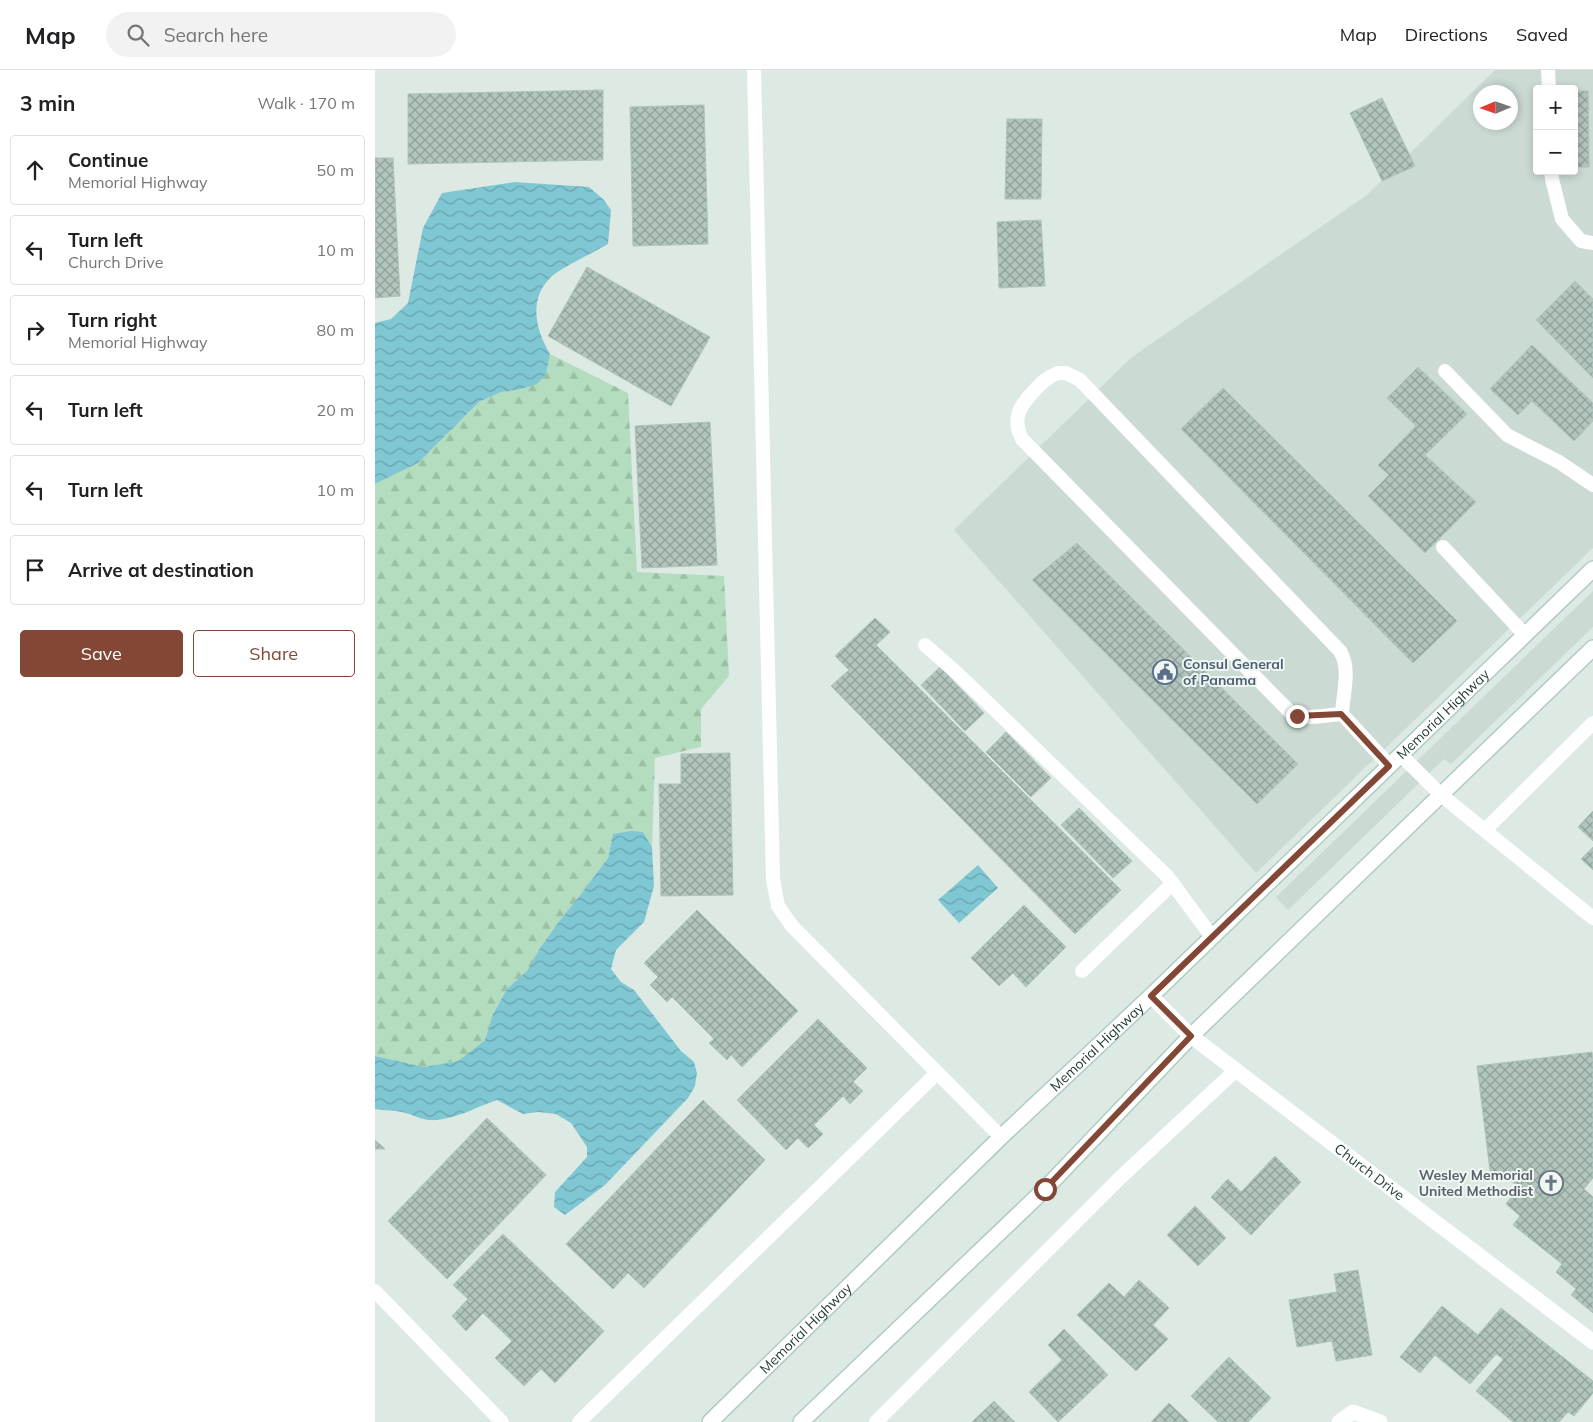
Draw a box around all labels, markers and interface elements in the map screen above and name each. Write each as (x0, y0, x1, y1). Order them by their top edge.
search box (106, 12, 456, 57)
text: Map (25, 20, 76, 50)
icon: search (124, 21, 152, 49)
text: Search here (164, 23, 268, 47)
text: Map (1340, 23, 1377, 46)
text: Directions (1405, 23, 1488, 46)
text: Saved (1516, 23, 1568, 46)
north arrow (1473, 85, 1518, 130)
map controls (1533, 85, 1578, 175)
button: + (1533, 85, 1578, 130)
text: 3 min (20, 90, 75, 116)
text: Walk · 170 m (257, 93, 355, 113)
button: − (1533, 130, 1578, 175)
text: Continue (68, 148, 148, 172)
icon: ahead (21, 156, 49, 184)
text: 50 m (317, 160, 354, 180)
text: Memorial Highway (68, 172, 208, 192)
text: Turn left (68, 228, 143, 252)
icon: left (21, 236, 49, 264)
text: 10 m (317, 240, 354, 260)
text: Church Drive (68, 252, 163, 272)
text: Turn right (68, 308, 157, 332)
icon: right (21, 316, 49, 344)
text: 80 m (317, 320, 354, 340)
text: Memorial Highway (68, 332, 208, 352)
icon: left (21, 396, 49, 424)
text: Turn left (68, 398, 143, 422)
text: 20 m (317, 400, 354, 420)
icon: left (21, 476, 49, 504)
text: Turn left (68, 478, 143, 502)
text: 10 m (317, 480, 354, 500)
icon: arrive (21, 556, 49, 584)
text: Arrive at destination (68, 558, 254, 582)
button: Save (20, 630, 183, 677)
button: Share (193, 630, 355, 677)
place label: Consul General of Panama (1183, 655, 1284, 689)
public building icon: Consul General of Panama (1152, 659, 1178, 685)
street label: Memorial Highway (1393, 665, 1493, 763)
route end (1286, 705, 1309, 728)
street label: Memorial Highway (1046, 998, 1148, 1095)
street label: Church Drive (1331, 1139, 1408, 1204)
place label: Wesley Memorial United Methodist (1419, 1166, 1534, 1200)
church icon: Wesley Memorial United Methodist (1538, 1170, 1564, 1196)
route start (1034, 1178, 1057, 1201)
street label: Memorial Highway (756, 1279, 856, 1377)

